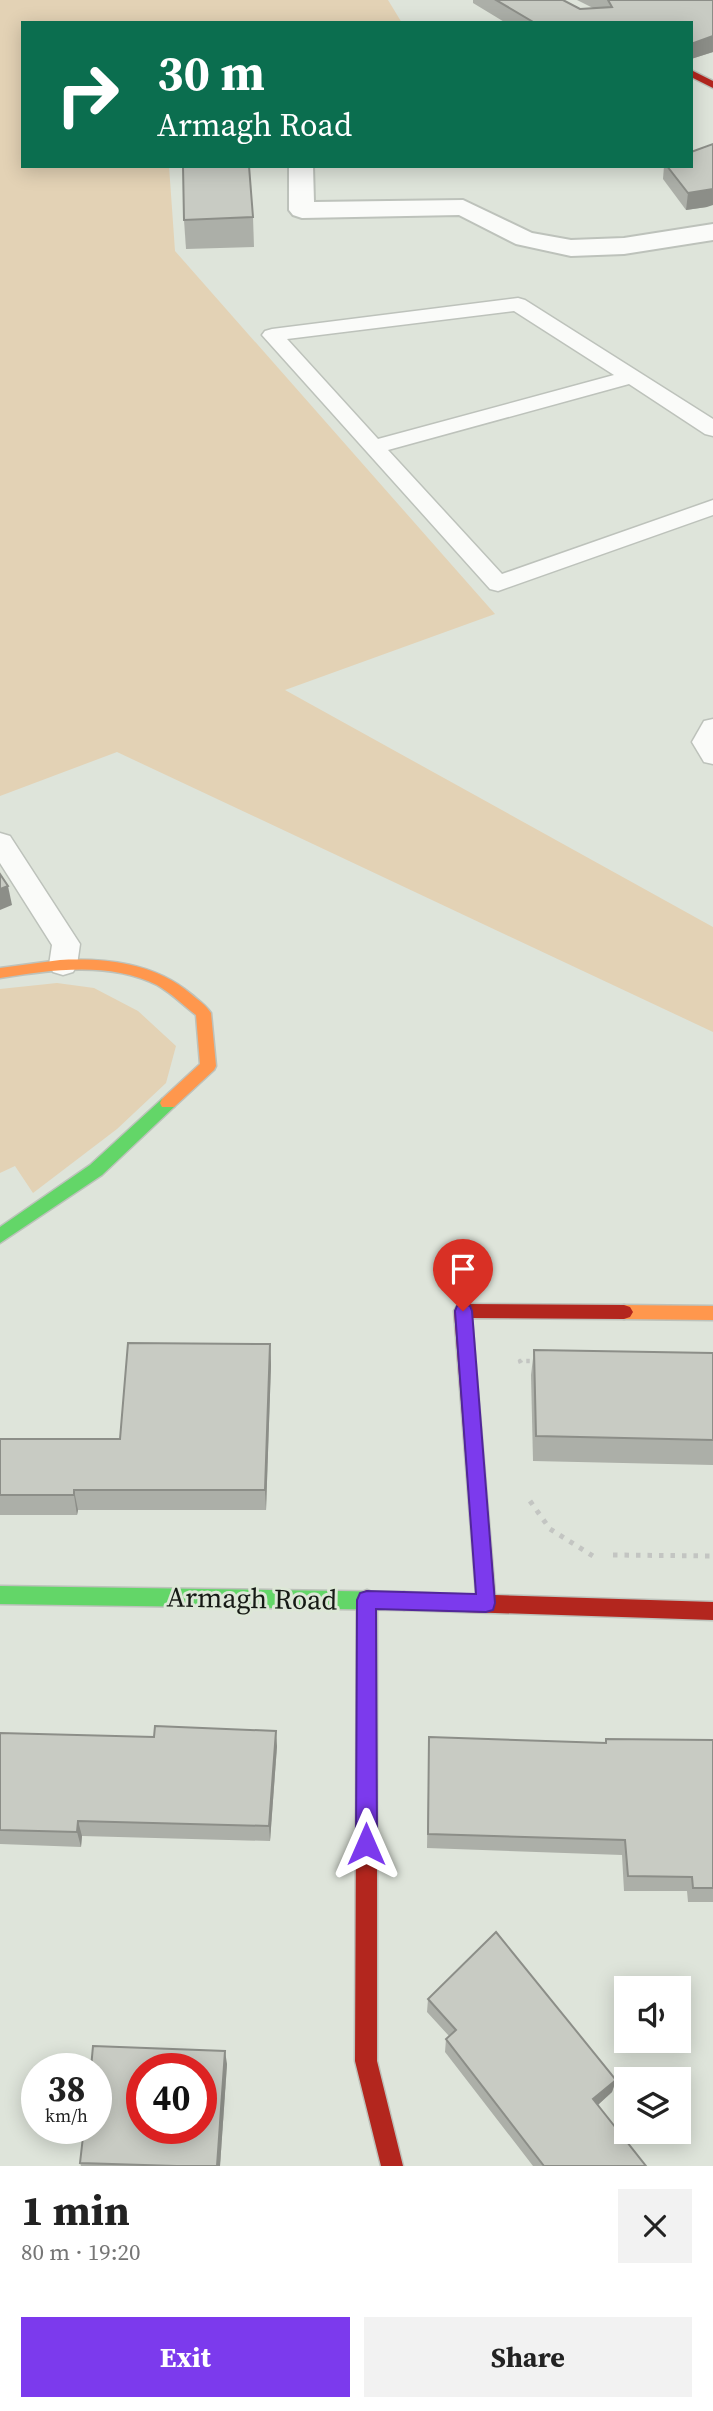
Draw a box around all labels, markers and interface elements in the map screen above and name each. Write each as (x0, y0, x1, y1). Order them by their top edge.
text: 30 m (157, 39, 265, 106)
icon: right (42, 49, 133, 140)
text: Armagh Road (157, 103, 352, 147)
pin (433, 1239, 493, 1311)
icon: arrive (444, 1250, 482, 1288)
street label: Armagh Road (166, 1578, 338, 1618)
position arrow (329, 1807, 403, 1881)
map controls (614, 1976, 691, 2144)
button: sound (614, 1976, 691, 2053)
speed limit sign: 40 (126, 2053, 217, 2144)
text: 38 (48, 2065, 85, 2113)
button: layers (614, 2067, 691, 2144)
text: km/h (45, 2103, 88, 2128)
text: 1 min (21, 2181, 130, 2239)
button: close (618, 2189, 692, 2263)
text: 80 m · 19:20 (21, 2236, 141, 2268)
button: Exit (21, 2317, 350, 2397)
button: Share (364, 2317, 692, 2397)

